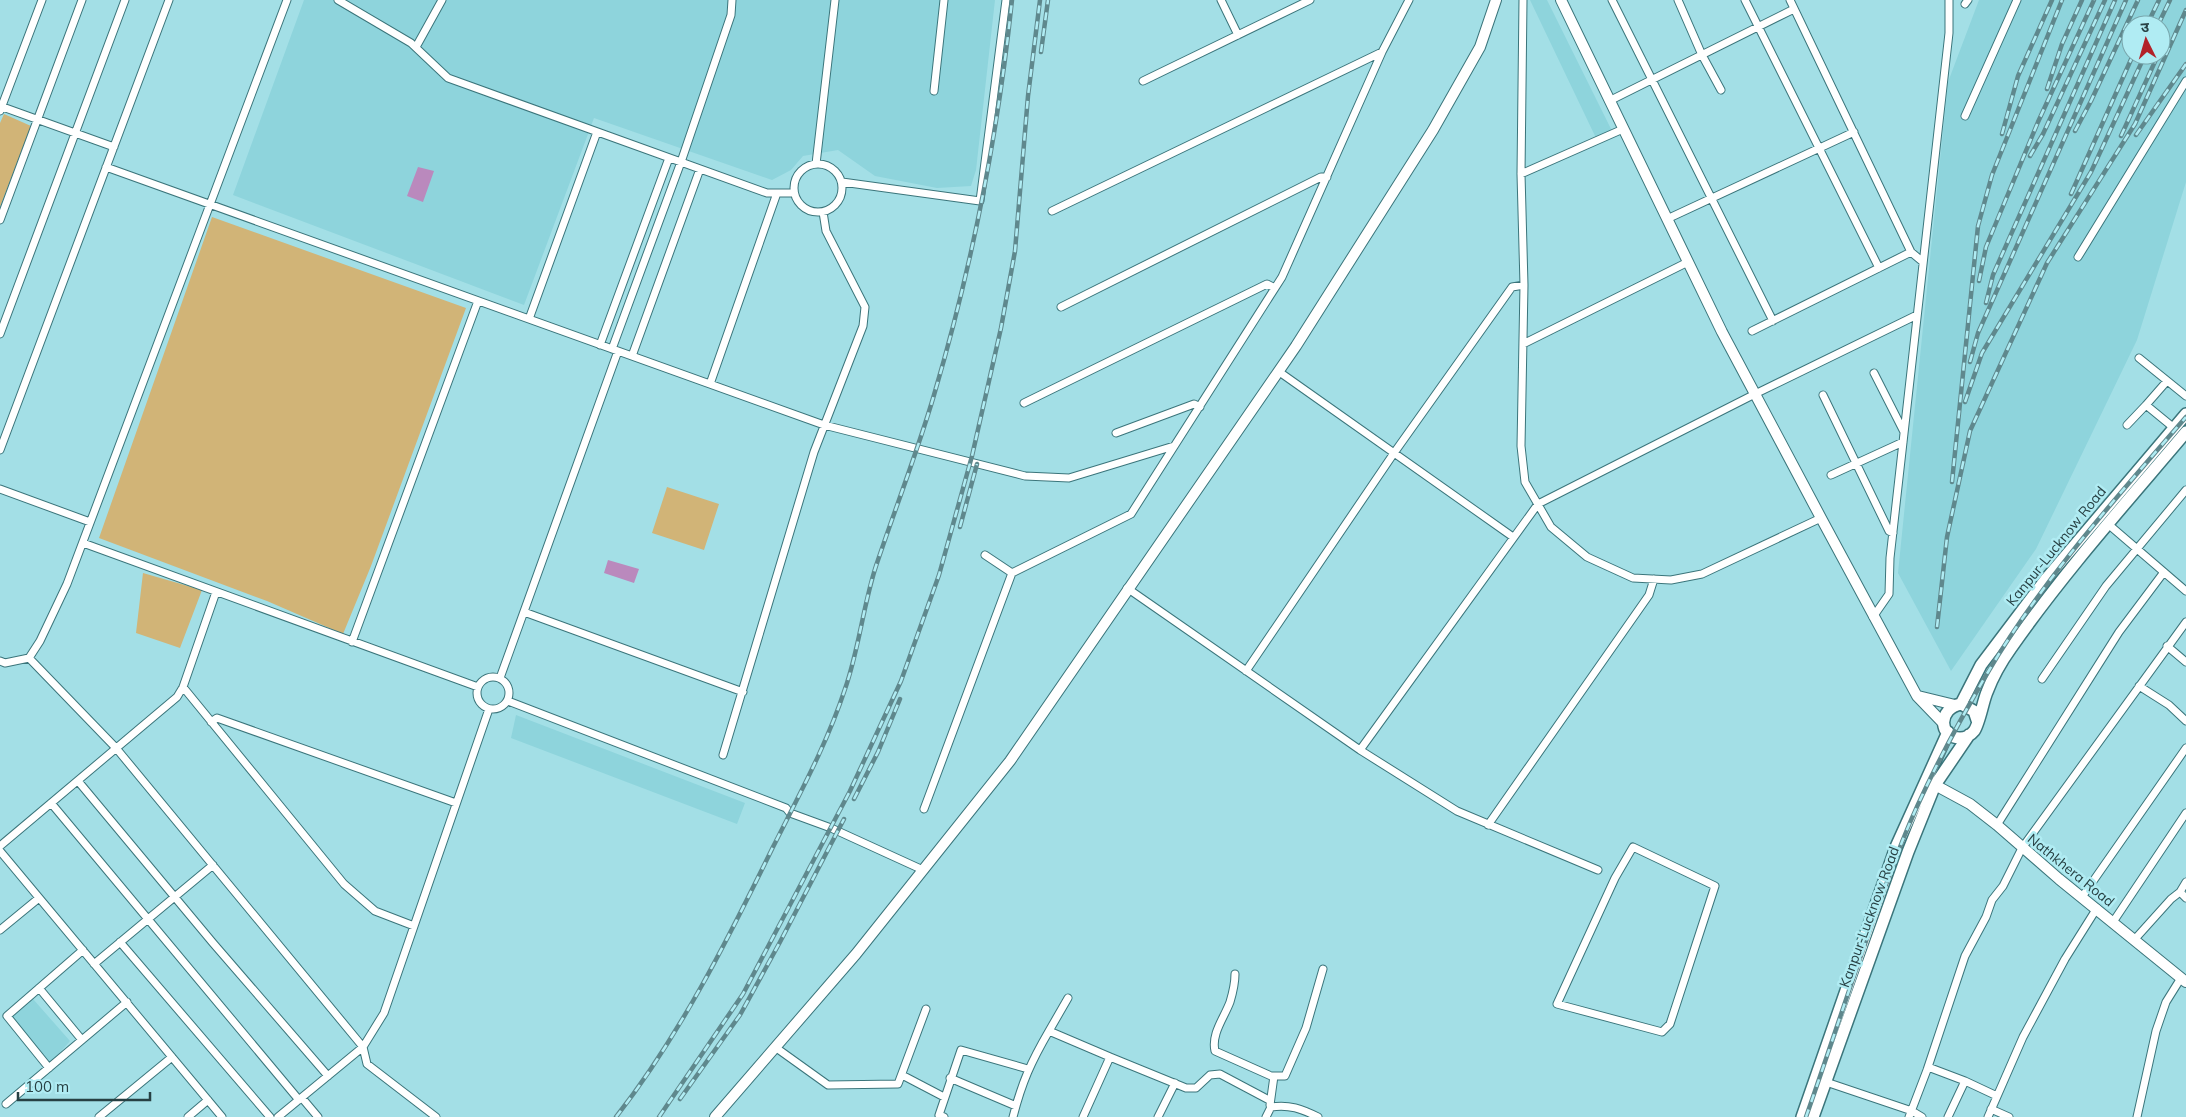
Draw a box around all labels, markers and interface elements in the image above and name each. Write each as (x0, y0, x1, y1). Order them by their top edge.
north arrow (2121, 15, 2171, 65)
text: उ (2140, 18, 2151, 36)
street label: Kanpur-Lucknow Road (2002, 483, 2110, 609)
street label: Nathkhera Road (2024, 830, 2118, 910)
street label: Kanpur-Lucknow Road (1835, 844, 1903, 990)
scale bar (18, 1070, 150, 1102)
text: 100 m (25, 1077, 69, 1096)

